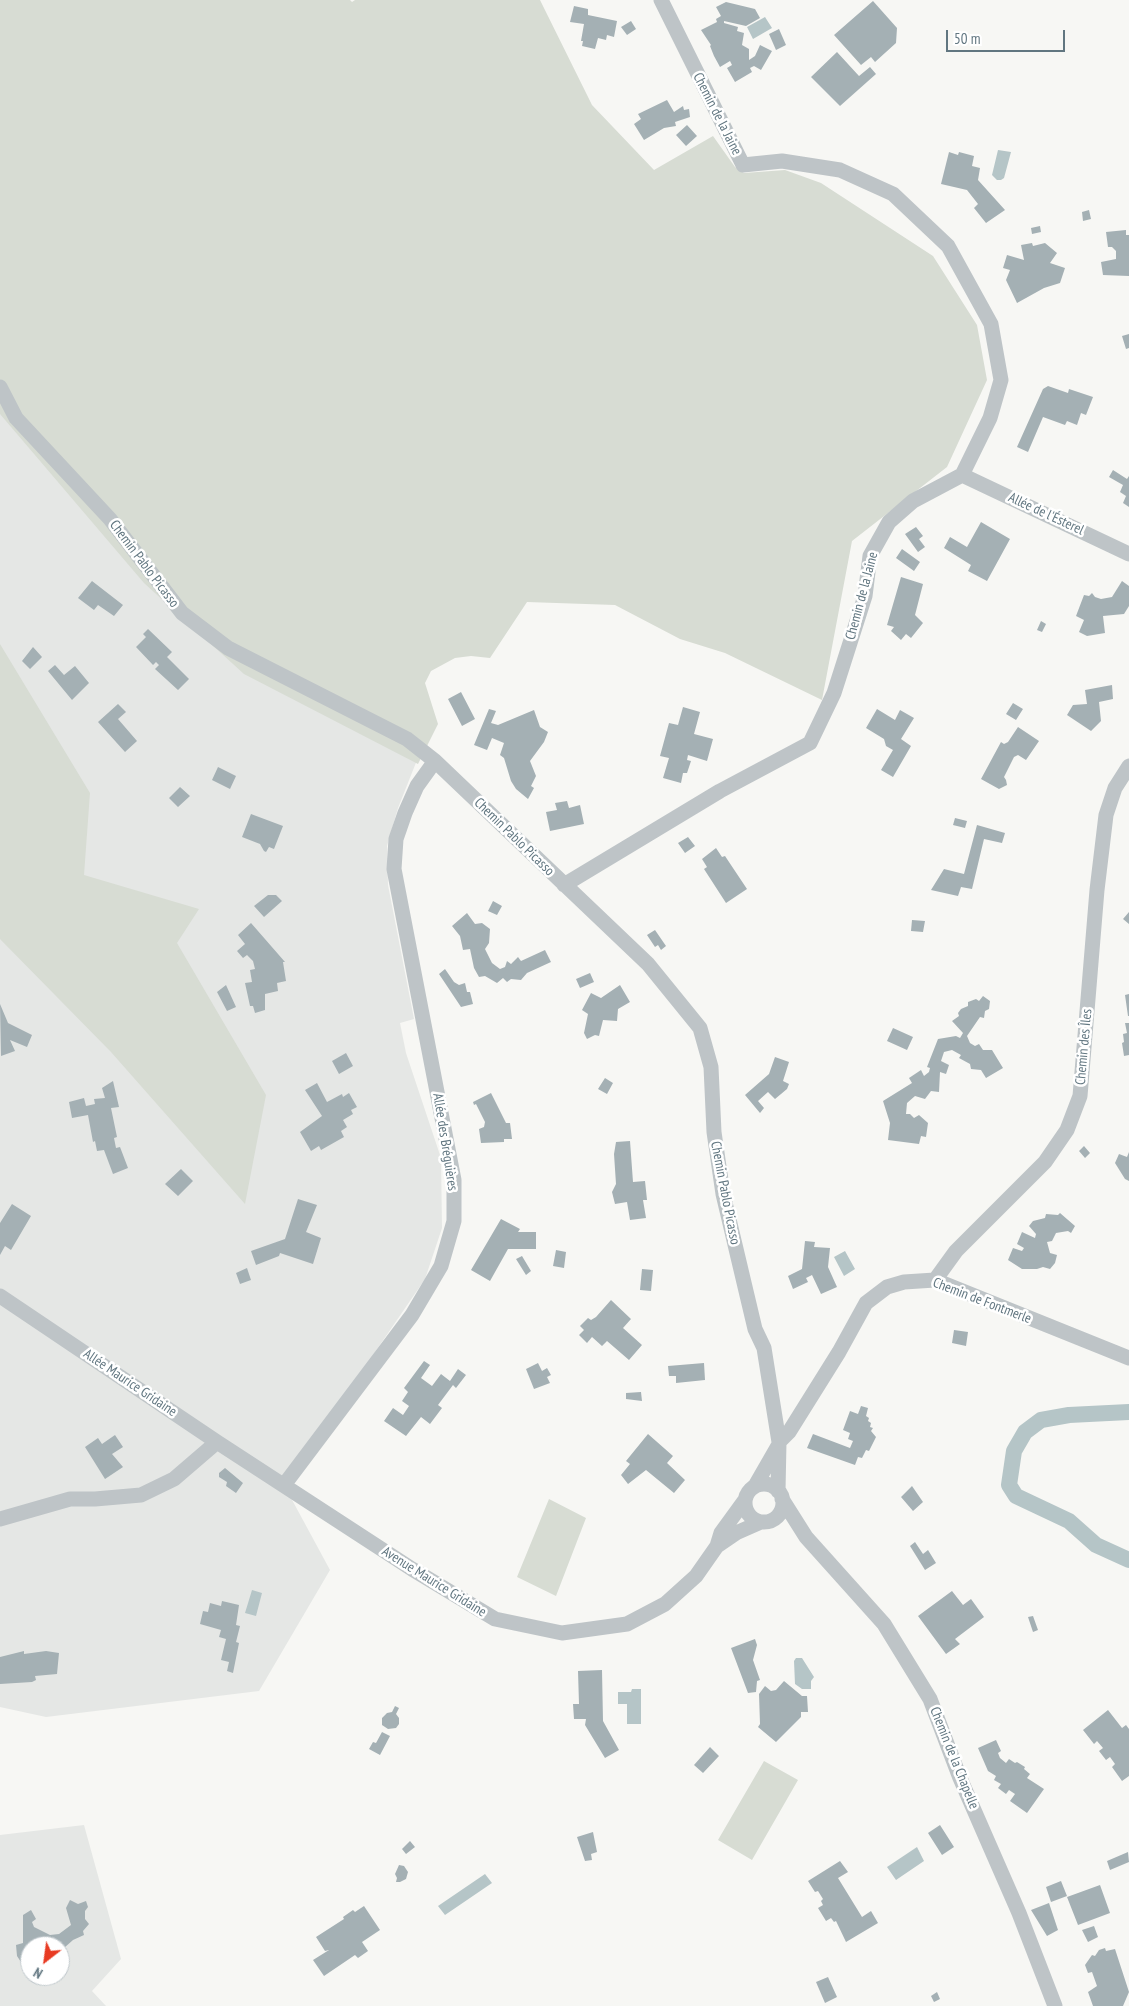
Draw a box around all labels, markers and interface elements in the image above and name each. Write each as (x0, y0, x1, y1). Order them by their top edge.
scale bar (949, 20, 1068, 52)
text: 50 m (954, 29, 980, 48)
street label: Chemin de la Jaine (689, 70, 745, 158)
street label: Allée de l'Ésterel (1006, 489, 1086, 539)
street label: Chemin Pablo Picasso (106, 517, 182, 611)
street label: Chemin de la Jaine (842, 550, 882, 642)
street label: Chemin Pablo Picasso (470, 795, 558, 879)
street label: Chemin des Îles (1072, 1008, 1096, 1086)
street label: Allée des Bréguières (429, 1092, 461, 1192)
street label: Chemin Pablo Picasso (707, 1140, 743, 1246)
street label: Chemin de Fontmerle (930, 1275, 1034, 1327)
street label: Allée Maurice Gridaine (80, 1346, 180, 1420)
street label: Avenue Maurice Gridaine (379, 1543, 489, 1621)
street label: Chemin de la Chapelle (926, 1705, 982, 1811)
north arrow (20, 1936, 70, 1986)
text: N (30, 1963, 46, 1983)

